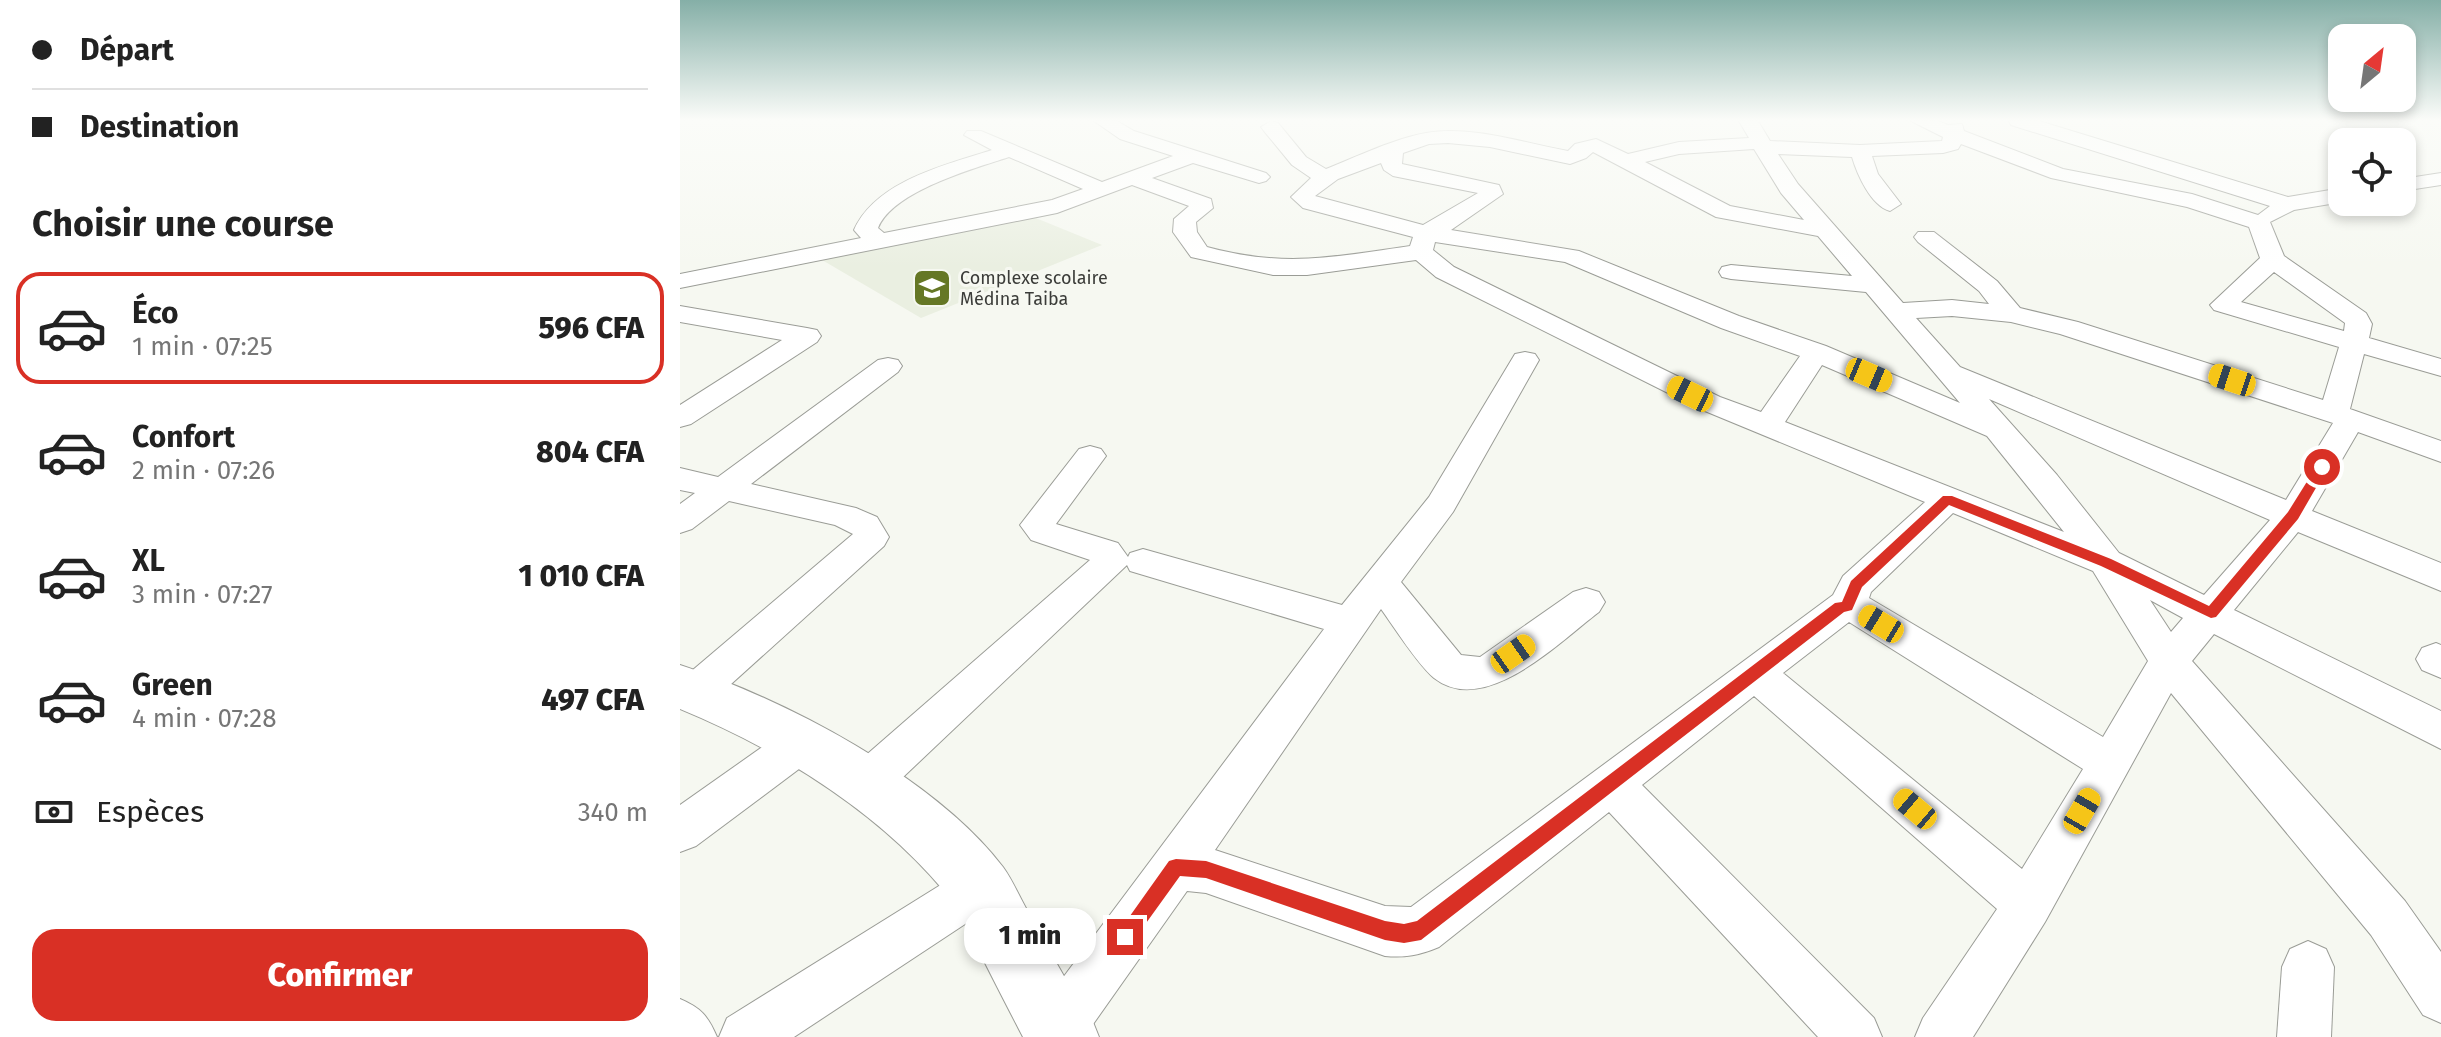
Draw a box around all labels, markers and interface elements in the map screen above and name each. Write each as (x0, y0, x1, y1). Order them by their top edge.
north arrow (2328, 24, 2416, 112)
map controls (2328, 24, 2416, 216)
text: Départ (80, 32, 174, 68)
text: Destination (80, 109, 239, 145)
button: locate (2328, 128, 2416, 216)
text: Choisir une course (32, 202, 334, 246)
school or university icon: Complexe scolaire Médina Taiba (911, 267, 953, 309)
place label: Complexe scolaire Médina Taiba (960, 267, 1108, 310)
icon: car (36, 292, 108, 364)
text: Éco (132, 295, 178, 331)
text: 596 CFA (539, 310, 644, 346)
text: 1 min · 07:25 (132, 331, 273, 362)
car (1842, 355, 1896, 395)
car (2205, 361, 2259, 399)
car (1663, 373, 1717, 415)
icon: car (36, 416, 108, 488)
text: Confort (132, 419, 235, 455)
text: 804 CFA (536, 434, 644, 470)
route start (2304, 449, 2340, 485)
text: 2 min · 07:26 (132, 455, 275, 486)
icon: car (36, 540, 108, 612)
text: XL (132, 543, 165, 579)
text: 1 010 CFA (519, 558, 644, 594)
text: 3 min · 07:27 (132, 579, 273, 610)
car (1854, 601, 1908, 647)
car (1486, 630, 1540, 678)
icon: car (36, 664, 108, 736)
text: Green (132, 667, 213, 703)
text: 497 CFA (541, 682, 644, 718)
text: 4 min · 07:28 (132, 703, 277, 734)
car (1889, 784, 1941, 834)
car (2060, 784, 2104, 838)
icon: cash (32, 790, 76, 834)
text: Espèces (96, 794, 204, 830)
text: 340 m (578, 797, 648, 828)
callout: 1 min (965, 909, 1097, 965)
route end (1107, 919, 1143, 955)
text: 1 min (999, 920, 1061, 951)
button: Confirmer (32, 929, 648, 1021)

